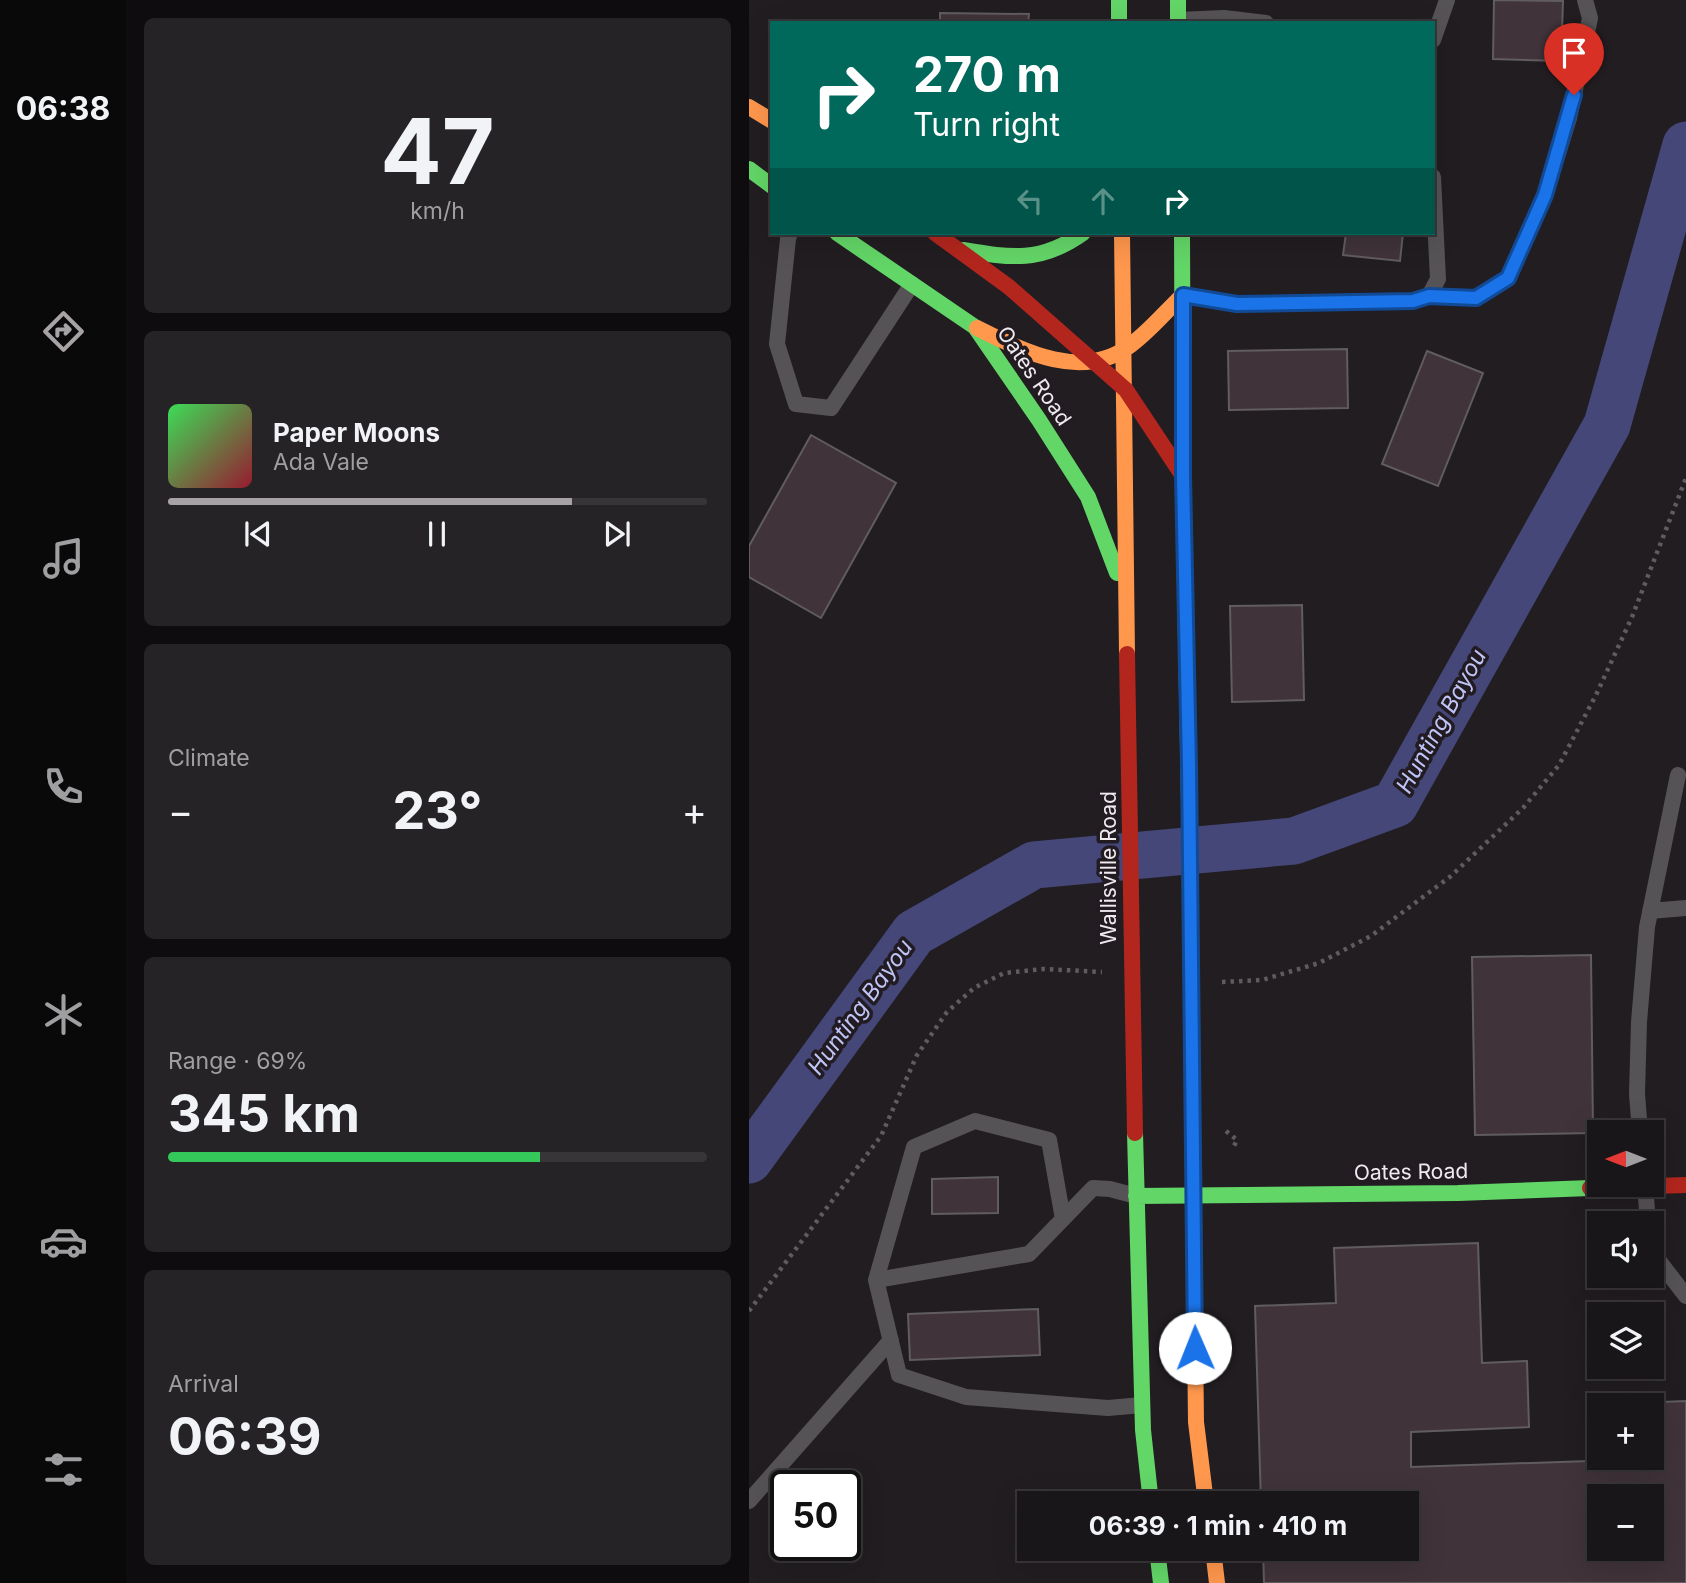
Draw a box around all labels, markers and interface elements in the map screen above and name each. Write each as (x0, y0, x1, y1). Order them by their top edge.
pin (1544, 23, 1604, 95)
icon: arrive (1555, 34, 1593, 72)
text: 270 m (913, 45, 1061, 104)
icon: right (798, 49, 889, 140)
text: 06:38 (16, 89, 110, 128)
text: 47 (380, 96, 495, 206)
text: Turn right (913, 105, 1060, 144)
icon: left (1011, 182, 1049, 220)
icon: ahead (1084, 182, 1122, 220)
icon: right (1157, 182, 1195, 220)
text: km/h (410, 197, 465, 225)
icon: directions (39, 307, 88, 356)
street label: Oates Road (992, 321, 1077, 430)
text: Paper Moons (273, 417, 440, 448)
text: Ada Vale (273, 448, 369, 476)
icon: previous (239, 515, 277, 553)
icon: pause (418, 515, 456, 553)
icon: next (598, 515, 636, 553)
icon: music (39, 534, 88, 583)
water label: Hunting Bayou (1390, 644, 1492, 798)
text: Climate (168, 744, 250, 772)
icon: phone (39, 762, 88, 811)
text: 23° (393, 779, 482, 842)
text: − (168, 788, 193, 834)
text: + (682, 788, 707, 834)
street label: Wallisville Road (1096, 791, 1121, 945)
water label: Hunting Bayou (802, 934, 918, 1080)
icon: climate (39, 990, 88, 1039)
text: Range · 69% (168, 1047, 307, 1075)
text: 345 km (168, 1082, 360, 1145)
north arrow (1587, 1120, 1664, 1197)
map controls (1587, 1120, 1664, 1561)
street label: Oates Road (1354, 1158, 1468, 1185)
button: sound (1587, 1211, 1664, 1288)
icon: car (39, 1217, 88, 1266)
button: layers (1587, 1302, 1664, 1379)
position arrow (1158, 1311, 1232, 1385)
text: Arrival (168, 1370, 239, 1398)
button: + (1587, 1393, 1664, 1470)
text: 06:39 (168, 1405, 322, 1468)
icon: filters (39, 1445, 88, 1494)
speed limit sign: 50 (770, 1470, 861, 1561)
button: − (1587, 1484, 1664, 1561)
text: 06:39 · 1 min · 410 m (1089, 1510, 1347, 1541)

